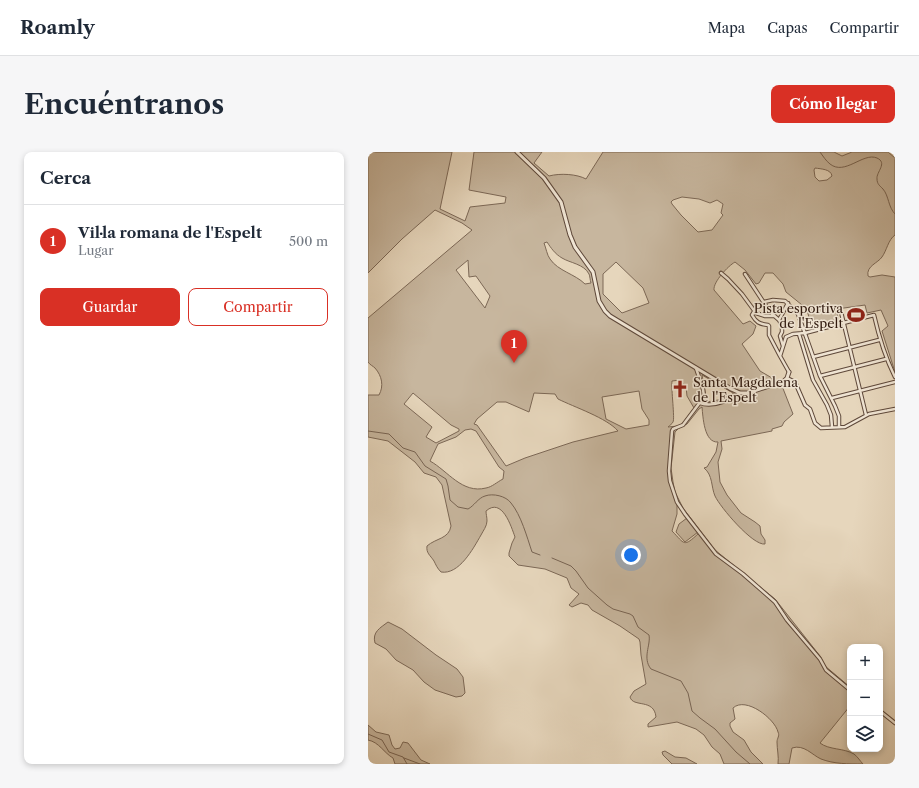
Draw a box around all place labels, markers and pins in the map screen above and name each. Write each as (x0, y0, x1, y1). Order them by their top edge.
place label: Pista esportiva de l'Espelt (754, 300, 843, 331)
sports icon: Pista esportiva de l'Espelt (846, 305, 866, 325)
pin: 1 (501, 330, 527, 363)
place label: Santa Magdalena de l'Espelt (693, 374, 798, 405)
church icon: Santa Magdalena de l'Espelt (670, 379, 690, 399)

